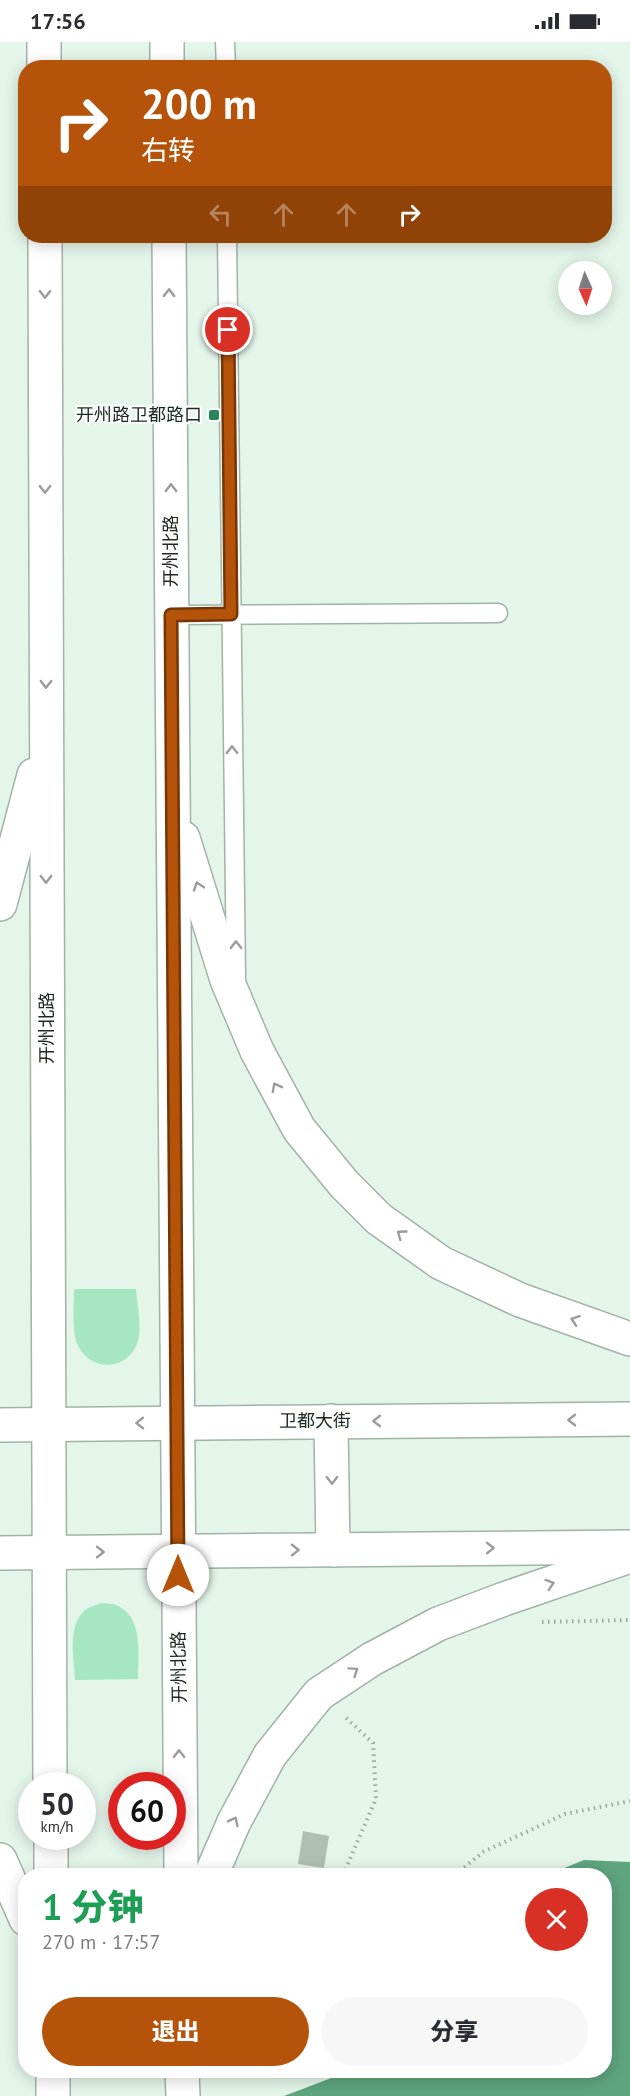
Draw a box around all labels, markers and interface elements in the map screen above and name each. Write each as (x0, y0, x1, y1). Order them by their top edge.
text: 17:56 (30, 7, 86, 35)
text: 200 m (141, 76, 257, 131)
icon: right (42, 84, 120, 162)
text: 右转 (141, 133, 195, 167)
icon: left (204, 198, 237, 231)
icon: ahead (267, 198, 300, 231)
icon: ahead (330, 198, 363, 231)
icon: right (393, 198, 426, 231)
north arrow (558, 261, 612, 315)
map controls (558, 261, 612, 315)
one-way arrow (163, 288, 175, 297)
one-way arrow (39, 289, 51, 298)
pin (202, 304, 253, 355)
icon: arrive (211, 313, 244, 346)
place label: 开州路卫都路口 (76, 403, 202, 426)
marker: 开州路卫都路口 (207, 408, 221, 422)
one-way arrow (165, 483, 177, 492)
one-way arrow (39, 484, 51, 493)
street label: 开州北路 (159, 515, 182, 587)
one-way arrow (40, 679, 52, 688)
one-way arrow (226, 745, 239, 754)
one-way arrow (40, 874, 52, 883)
one-way arrow (193, 881, 205, 892)
one-way arrow (229, 940, 242, 949)
street label: 开州北路 (35, 992, 58, 1064)
one-way arrow (272, 1083, 283, 1093)
one-way arrow (396, 1230, 407, 1241)
one-way arrow (570, 1314, 581, 1327)
street label: 卫都大街 (279, 1409, 351, 1432)
one-way arrow (567, 1413, 576, 1426)
one-way arrow (372, 1415, 381, 1427)
one-way arrow (135, 1417, 144, 1429)
one-way arrow (326, 1475, 338, 1484)
one-way arrow (486, 1542, 495, 1554)
position arrow (146, 1543, 210, 1607)
one-way arrow (291, 1544, 300, 1556)
one-way arrow (96, 1546, 105, 1558)
one-way arrow (544, 1578, 555, 1591)
street label: 开州北路 (166, 1631, 191, 1703)
one-way arrow (347, 1667, 358, 1678)
one-way arrow (173, 1749, 186, 1758)
speed limit sign: 60 (108, 1772, 186, 1850)
text: 50 (40, 1784, 74, 1823)
text: km/h (41, 1817, 73, 1836)
one-way arrow (227, 1817, 239, 1828)
text: 1 分钟 (42, 1883, 144, 1930)
button: close (525, 1888, 588, 1951)
text: 270 m · 17:57 (42, 1929, 160, 1955)
button: 退出 (42, 1997, 309, 2066)
button: 分享 (321, 1997, 588, 2066)

